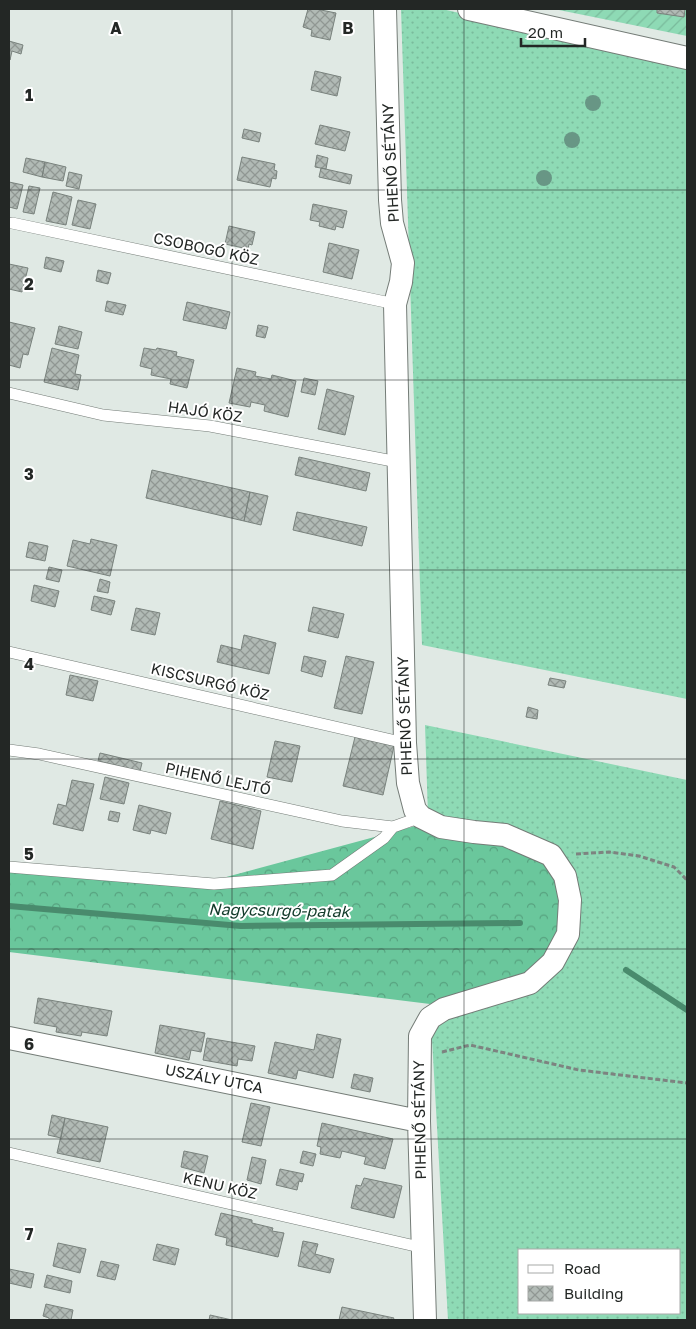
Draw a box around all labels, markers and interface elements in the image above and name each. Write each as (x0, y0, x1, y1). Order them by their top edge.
scale bar (521, 15, 585, 47)
text: A (110, 18, 122, 38)
text: B (342, 18, 354, 38)
text: 20 m (528, 23, 563, 41)
text: 1 (25, 85, 33, 105)
street label: PIHENŐ SÉTÁNY (378, 103, 402, 223)
street label: CSOBOGÓ KÖZ (152, 228, 261, 268)
text: 2 (24, 274, 34, 294)
street label: HAJÓ KÖZ (167, 397, 243, 425)
text: 3 (24, 464, 34, 484)
text: 4 (24, 654, 34, 674)
street label: PIHENŐ SÉTÁNY (393, 656, 415, 776)
street label: KISCSURGÓ KÖZ (149, 659, 271, 703)
street label: PIHENŐ LEJTŐ (164, 758, 273, 798)
text: 5 (24, 844, 34, 864)
water label: Nagycsurgó-patak (208, 899, 352, 921)
text: 6 (24, 1034, 34, 1054)
street label: USZÁLY UTCA (164, 1060, 265, 1096)
street label: PIHENŐ SÉTÁNY (409, 1060, 429, 1180)
street label: KENU KÖZ (181, 1168, 259, 1202)
text: 7 (25, 1224, 34, 1244)
legend (518, 1249, 681, 1314)
text: Road (564, 1259, 601, 1277)
text: Building (564, 1284, 624, 1302)

